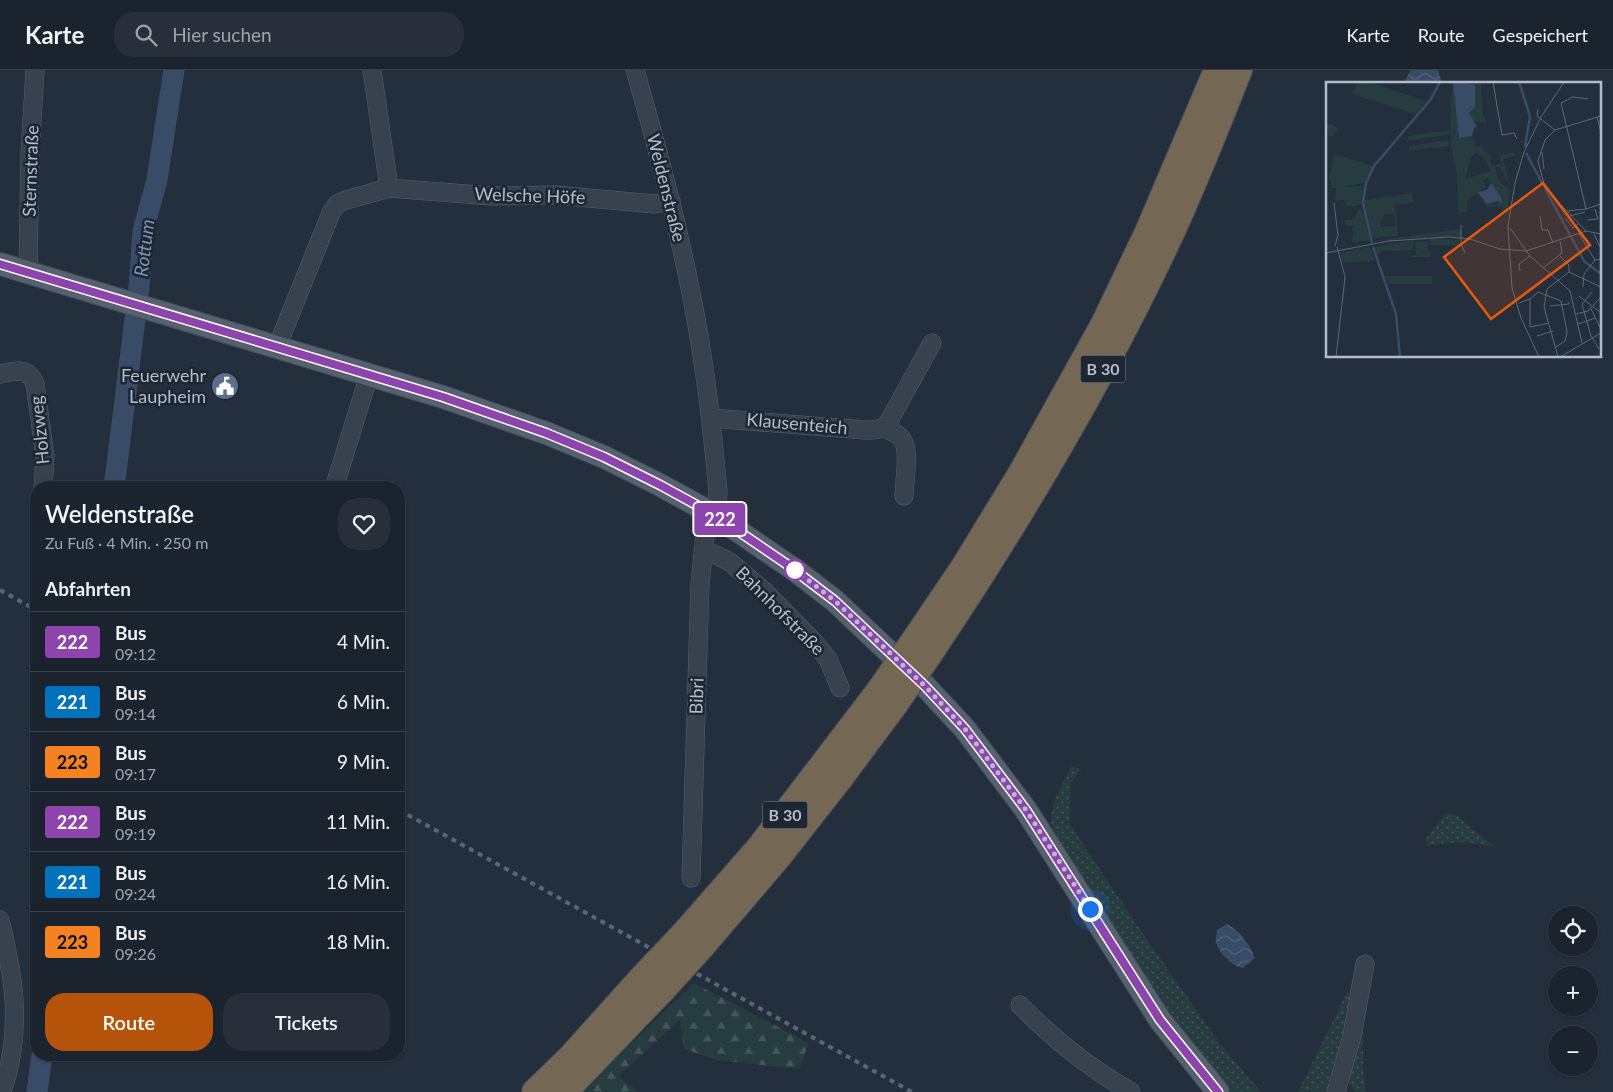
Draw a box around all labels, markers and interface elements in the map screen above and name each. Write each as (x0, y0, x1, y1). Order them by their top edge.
search box (114, 12, 464, 57)
text: Karte (25, 20, 84, 49)
icon: search (132, 21, 160, 49)
text: Hier suchen (172, 23, 272, 46)
text: Karte (1346, 24, 1390, 46)
text: Route (1418, 24, 1465, 46)
text: Gespeichert (1493, 24, 1588, 46)
inset map (1326, 82, 1600, 358)
street label: Sternstraße (17, 125, 43, 217)
street label: Weldenstraße (643, 131, 691, 244)
street label: Welsche Höfe (474, 182, 586, 208)
water label: Rottum (129, 218, 158, 278)
road number: B 30 (1080, 356, 1126, 382)
place label: Feuerwehr Laupheim (121, 364, 206, 407)
public building icon: Feuerwehr Laupheim (210, 371, 240, 401)
street label: Holzweg (24, 395, 54, 466)
street label: Klausenteich (746, 408, 848, 438)
button: heart (338, 498, 390, 550)
text: Weldenstraße (45, 499, 194, 528)
line badge: 222 (691, 503, 749, 535)
text: 222 (704, 508, 736, 530)
text: Zu Fuß · 4 Min. · 250 m (45, 533, 208, 552)
unlabelled marker (784, 559, 806, 581)
street label: Bahnhofstraße (732, 561, 830, 659)
text: Abfahrten (45, 577, 131, 600)
text: Bus (115, 621, 146, 644)
text: 4 Min. (337, 630, 390, 653)
text: 222 (57, 631, 88, 653)
text: 09:12 (115, 644, 156, 663)
street label: Bibri (684, 677, 708, 715)
text: Bus (115, 681, 146, 704)
text: 6 Min. (337, 690, 390, 713)
text: 221 (57, 691, 88, 713)
text: 09:14 (115, 704, 156, 723)
text: Bus (115, 741, 146, 764)
text: 9 Min. (337, 750, 390, 773)
text: 223 (57, 751, 88, 773)
text: 09:17 (115, 764, 156, 783)
text: Bus (115, 801, 146, 824)
road number: B 30 (762, 802, 808, 828)
text: 11 Min. (326, 810, 390, 833)
text: 222 (57, 811, 88, 833)
text: 09:19 (115, 824, 156, 843)
text: Bus (115, 861, 146, 884)
text: 16 Min. (326, 870, 390, 893)
text: 221 (57, 871, 88, 893)
text: 09:24 (115, 884, 156, 903)
your location (1078, 897, 1103, 922)
map controls (1548, 906, 1598, 1076)
button: locate (1548, 906, 1598, 956)
text: Bus (115, 921, 146, 944)
text: 18 Min. (326, 930, 390, 953)
text: 223 (57, 931, 88, 953)
text: 09:26 (115, 944, 156, 963)
button: + (1548, 966, 1598, 1016)
button: Route (45, 993, 213, 1051)
button: Tickets (223, 993, 390, 1051)
button: − (1548, 1026, 1598, 1076)

